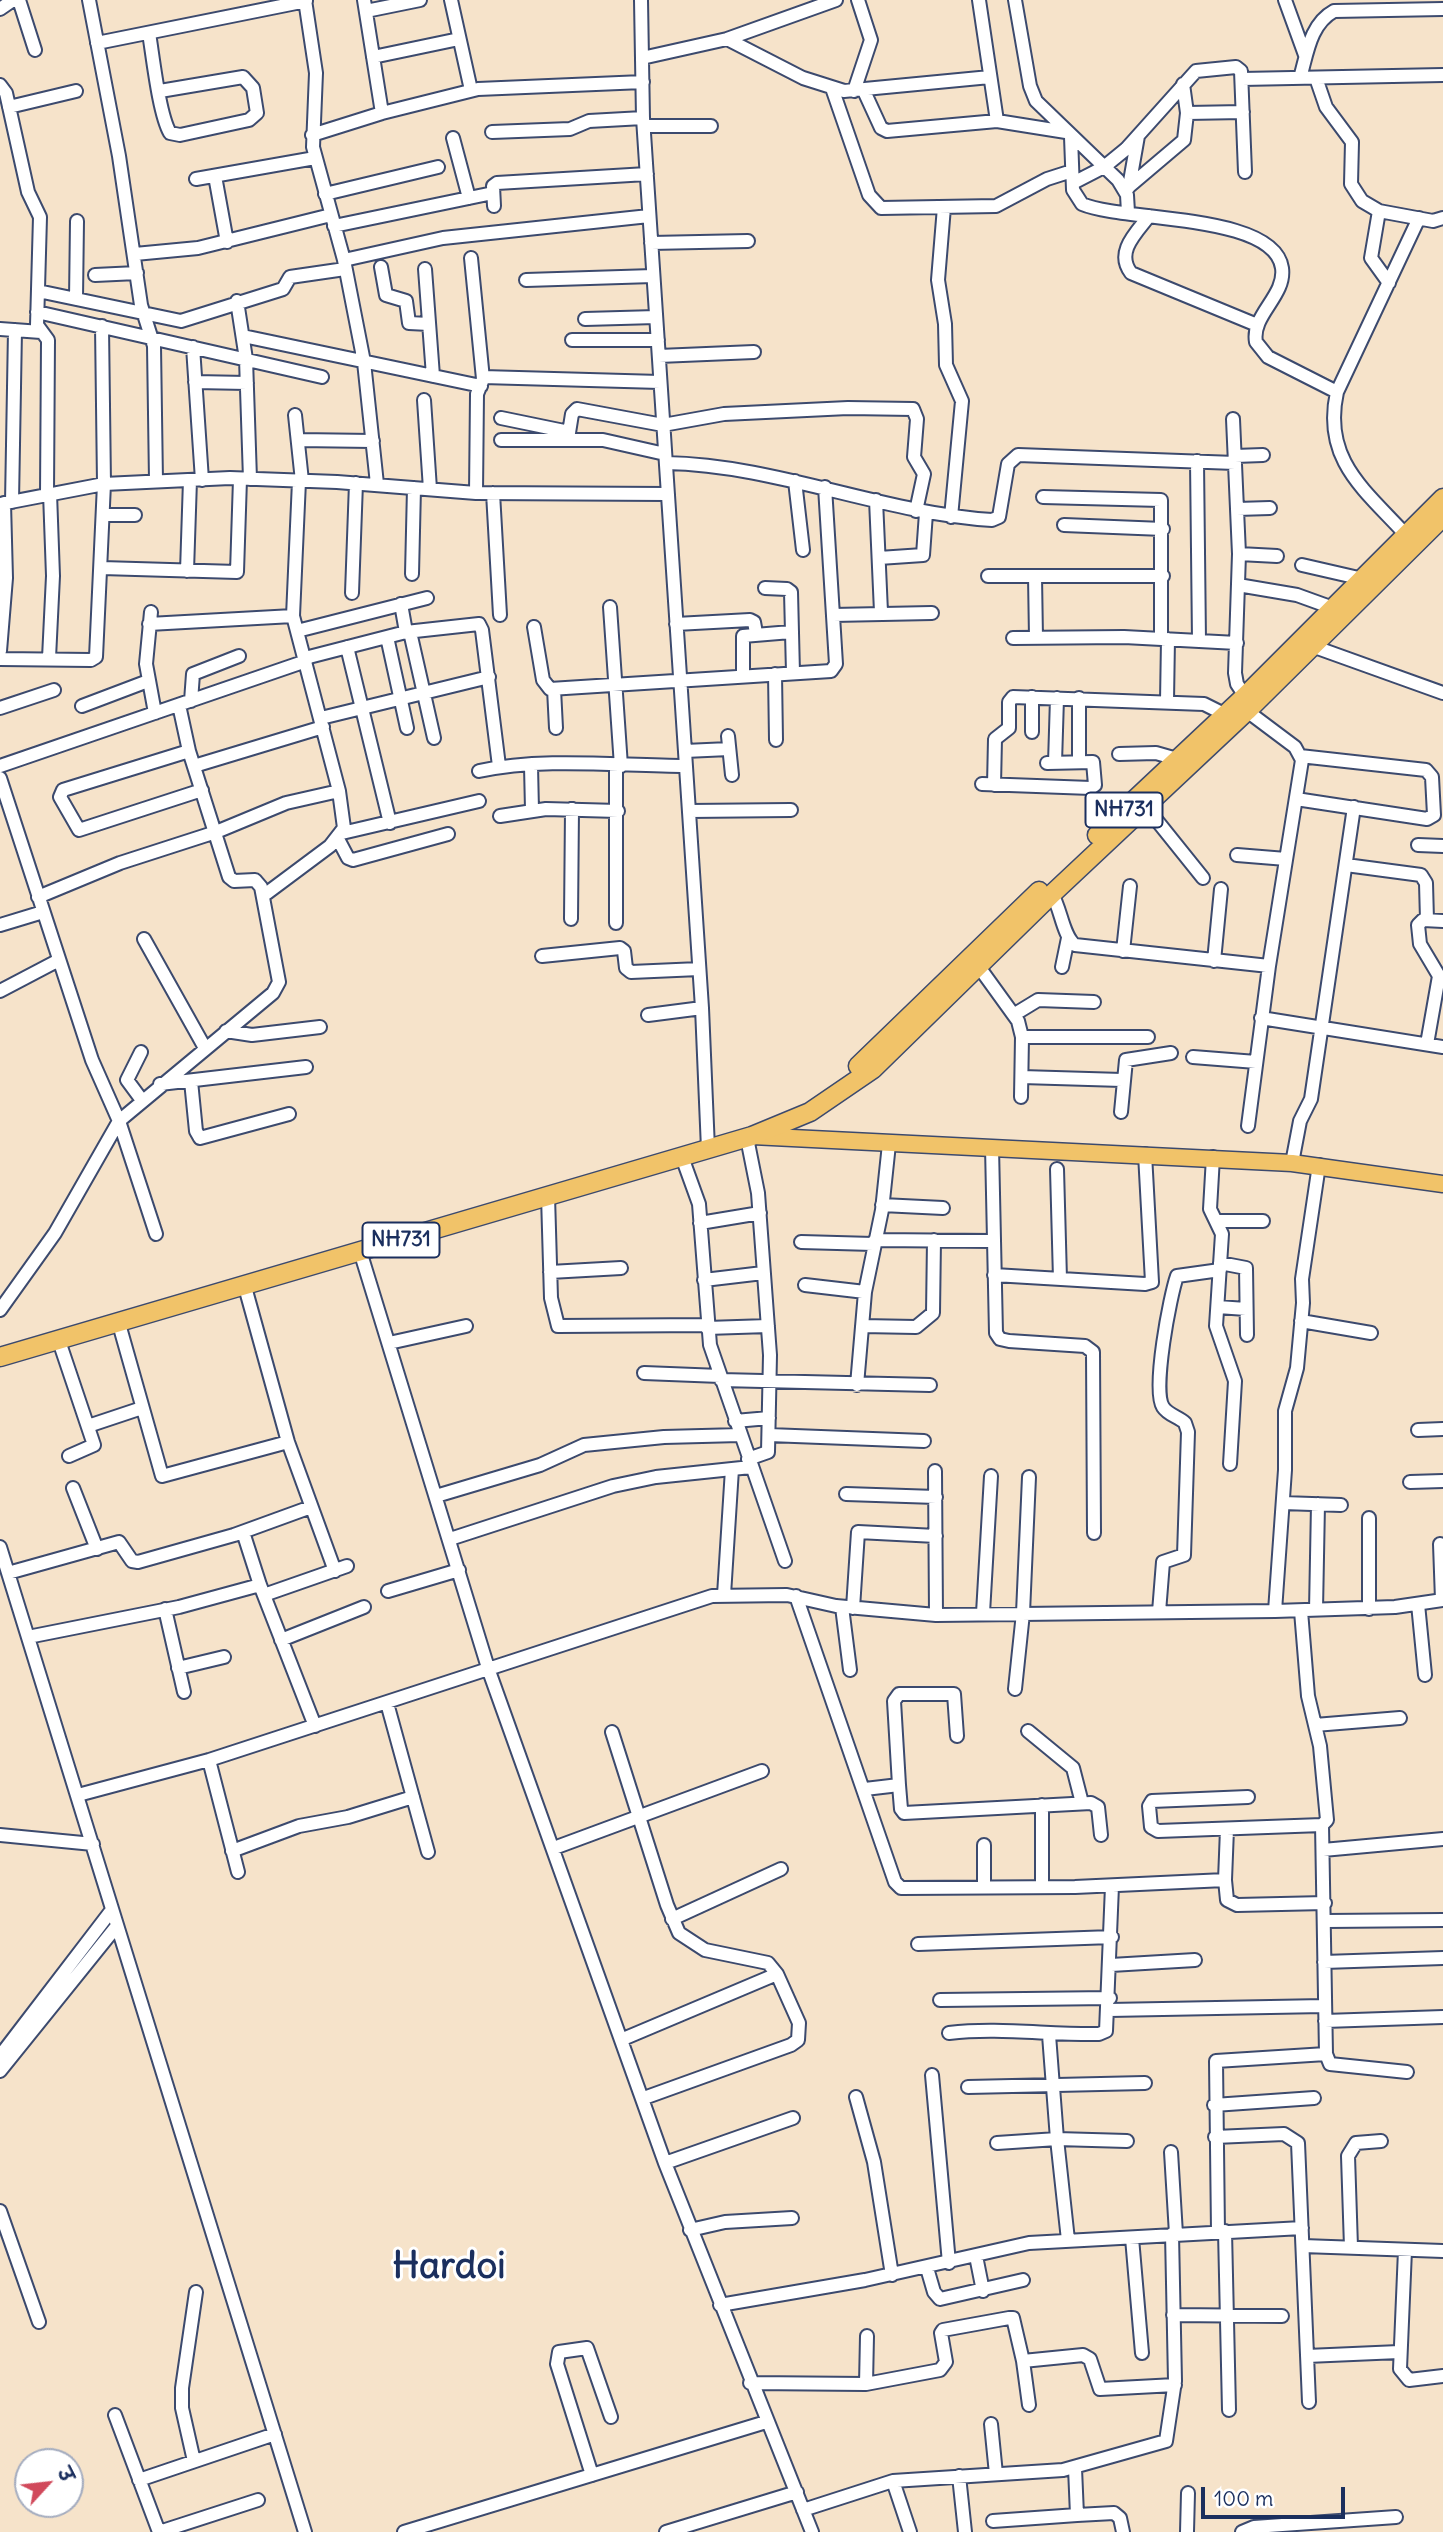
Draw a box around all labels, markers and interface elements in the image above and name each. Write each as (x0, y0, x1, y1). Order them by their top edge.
road number: NH731 (1086, 792, 1162, 828)
road number: NH731 (362, 1222, 440, 1258)
district label: Hardoi (392, 2245, 506, 2289)
north arrow (14, 2448, 84, 2518)
text: उ (52, 2463, 79, 2485)
scale bar (1205, 2472, 1348, 2516)
text: 100 m (1214, 2485, 1273, 2512)

